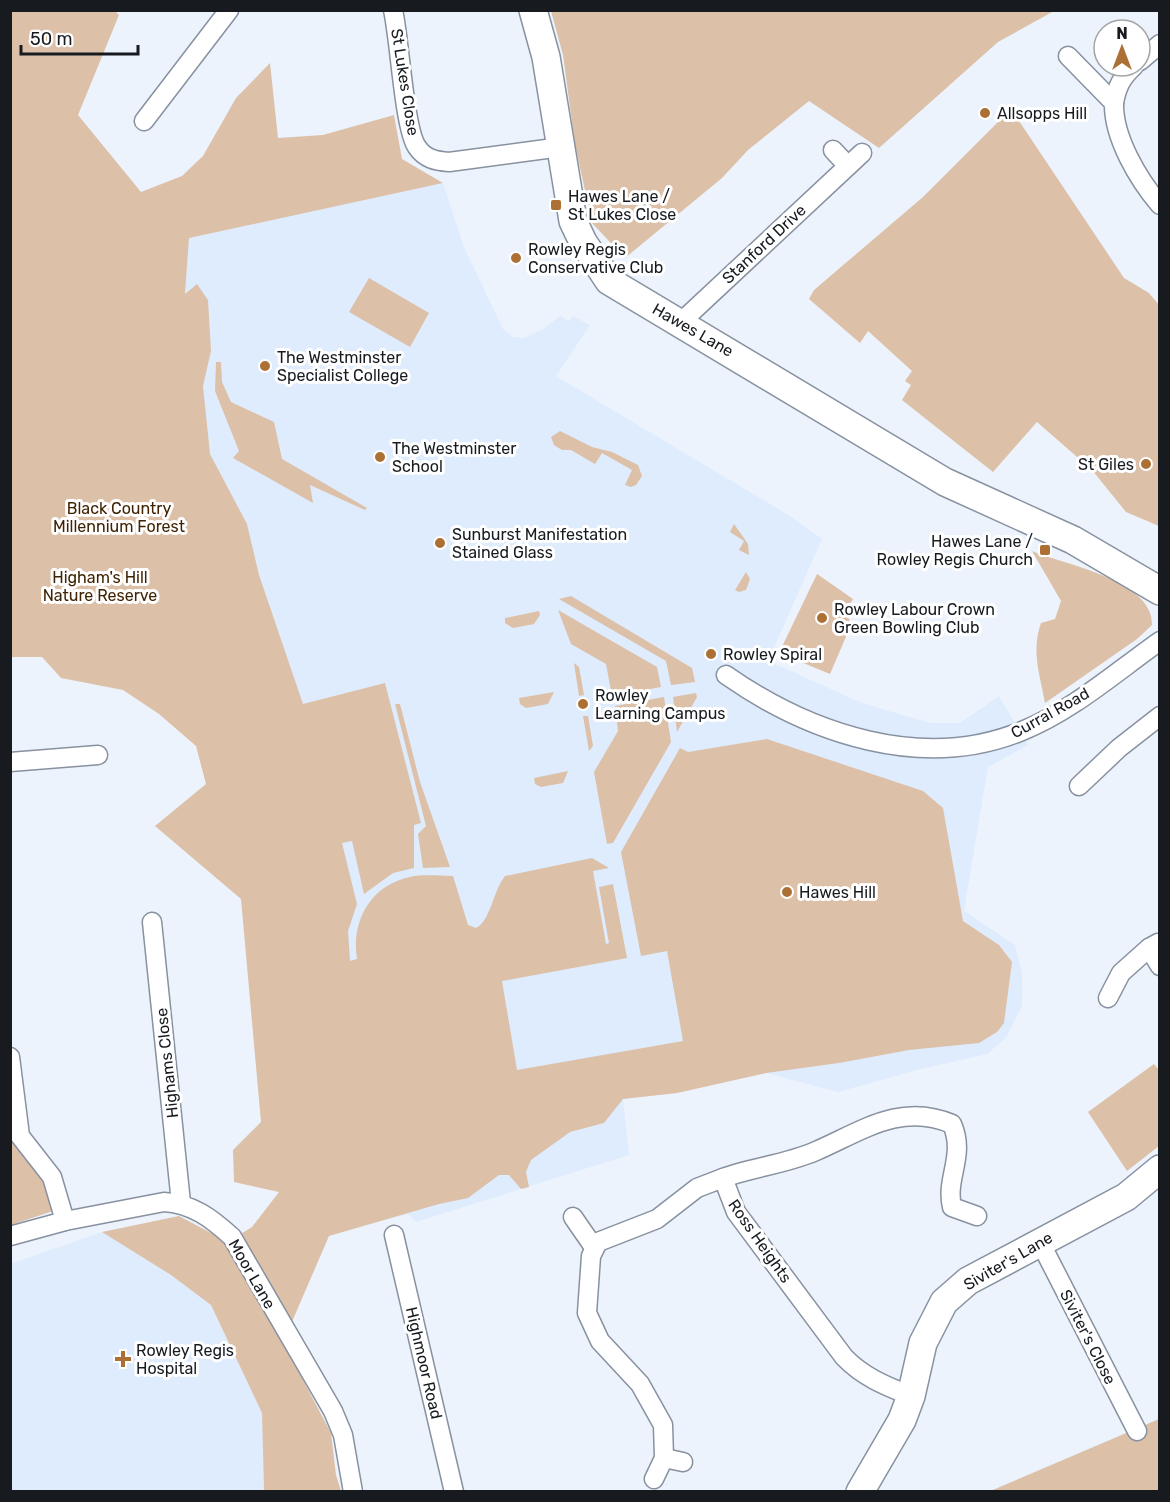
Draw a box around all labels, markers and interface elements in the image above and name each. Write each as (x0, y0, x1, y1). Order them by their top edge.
scale bar (21, 18, 138, 56)
north arrow (1092, 18, 1152, 78)
text: N (1116, 24, 1128, 43)
street label: St Lukes Close (387, 27, 423, 137)
text: 50 m (30, 28, 73, 50)
place label: Allsopps Hill (997, 104, 1087, 123)
marker: Allsopps Hill (978, 106, 992, 120)
place label: Hawes Lane / St Lukes Close (568, 187, 676, 224)
marker: Hawes Lane / St Lukes Close (549, 198, 563, 212)
street label: Stanford Drive (718, 200, 810, 288)
place label: Rowley Regis Conservative Club (528, 240, 663, 277)
marker: Rowley Regis Conservative Club (509, 251, 523, 265)
street label: Hawes Lane (649, 299, 737, 361)
place label: The Westminster Specialist College (277, 348, 408, 385)
marker: The Westminster Specialist College (258, 359, 272, 373)
place label: The Westminster School (392, 439, 516, 476)
marker: The Westminster School (373, 450, 387, 464)
place label: St Giles (1078, 455, 1134, 474)
marker: St Giles (1139, 457, 1153, 471)
park label: Black Country Millennium Forest (53, 499, 185, 536)
place label: Sunburst Manifestation Stained Glass (452, 525, 627, 562)
place label: Hawes Lane / Rowley Regis Church (877, 532, 1033, 569)
marker: Sunburst Manifestation Stained Glass (433, 536, 447, 550)
marker: Hawes Lane / Rowley Regis Church (1038, 543, 1052, 557)
park label: Higham's Hill Nature Reserve (43, 568, 157, 605)
place label: Rowley Labour Crown Green Bowling Club (834, 600, 995, 637)
marker: Rowley Labour Crown Green Bowling Club (815, 611, 829, 625)
place label: Rowley Spiral (723, 645, 822, 664)
marker: Rowley Spiral (704, 647, 718, 661)
street label: Curral Road (1007, 684, 1093, 742)
place label: Rowley Learning Campus (595, 686, 726, 723)
marker: Rowley Learning Campus (576, 697, 590, 711)
place label: Hawes Hill (799, 883, 876, 902)
marker: Hawes Hill (780, 885, 794, 899)
street label: Highams Close (152, 1007, 182, 1119)
street label: Ross Heights (724, 1196, 796, 1286)
street label: Siviter's Lane (960, 1228, 1056, 1294)
street label: Moor Lane (224, 1236, 280, 1312)
street label: Siviter's Close (1056, 1286, 1120, 1388)
street label: Highmoor Road (402, 1305, 446, 1421)
place label: Rowley Regis Hospital (136, 1341, 234, 1378)
marker: Rowley Regis Hospital (114, 1350, 132, 1368)

